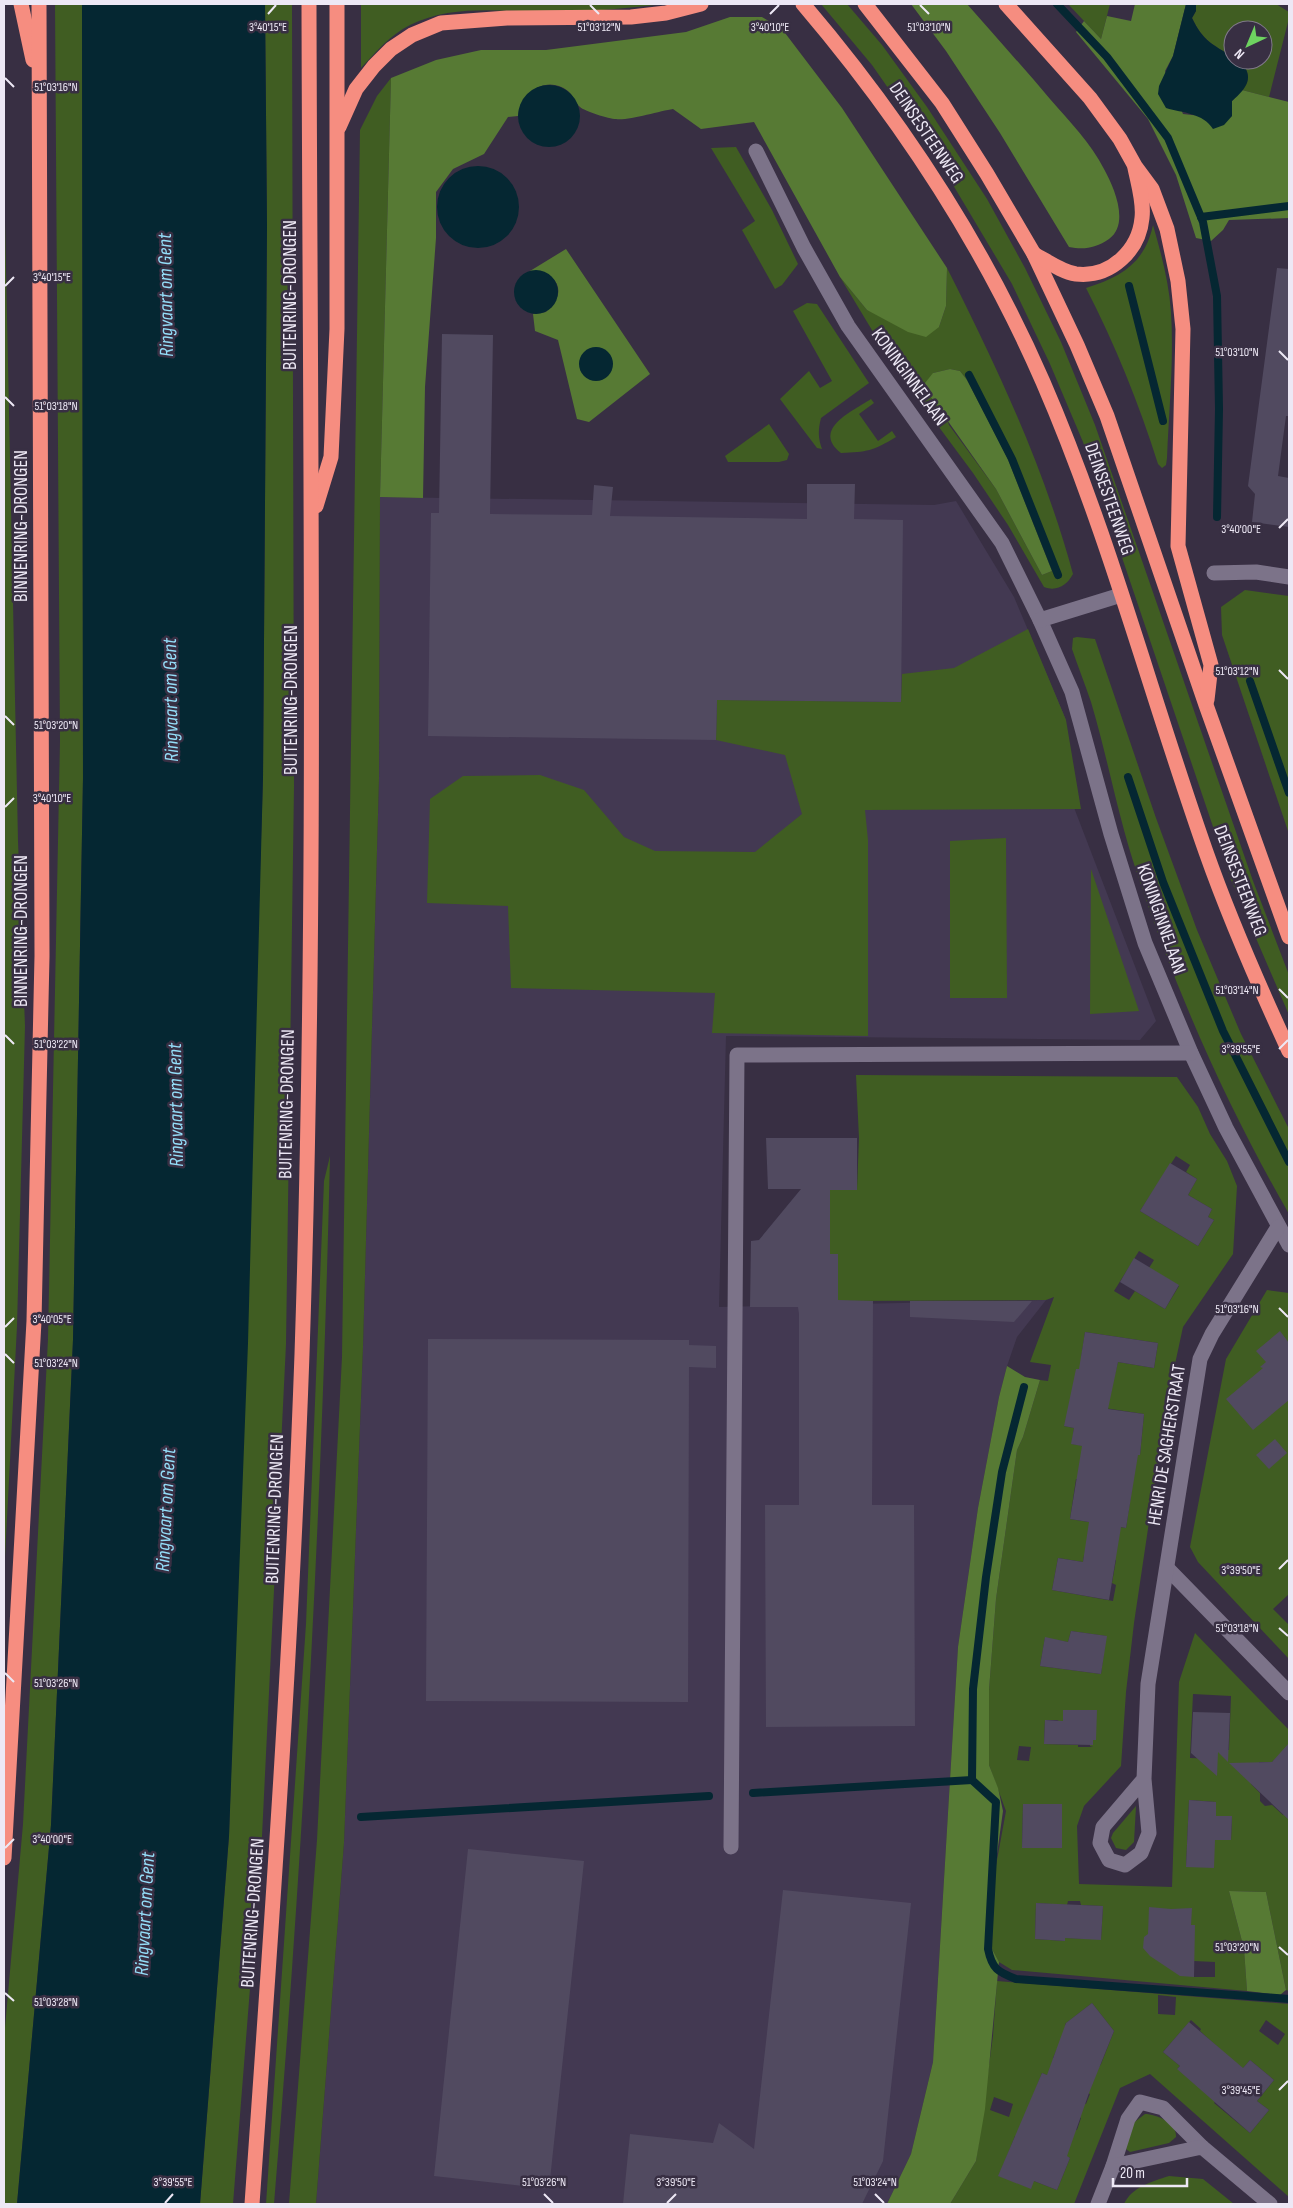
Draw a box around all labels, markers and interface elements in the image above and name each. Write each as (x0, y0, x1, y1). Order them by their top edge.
text: 3°40'15"E (249, 20, 287, 35)
text: 51°03'12"N (577, 20, 621, 35)
text: 3°40'10"E (751, 20, 789, 35)
text: 51°03'10"N (907, 20, 951, 35)
north arrow (1223, 20, 1273, 70)
text: N (1231, 45, 1248, 63)
street label: DEINSESTEENWEG (884, 78, 968, 188)
text: 51°03'16"N (34, 80, 78, 95)
street label: BUITENRING-DRONGEN (279, 220, 302, 370)
water label: Ringvaart om Gent (153, 232, 179, 357)
text: 3°40'15"E (33, 270, 71, 285)
street label: KONINGINNELAAN (866, 324, 952, 430)
text: 51°03'10"N (1215, 345, 1259, 360)
text: 51°03'18"N (34, 399, 78, 414)
street label: DEINSESTEENWEG (1079, 440, 1139, 558)
street label: BINNENRING-DRONGEN (10, 450, 33, 602)
text: 3°40'00"E (1221, 522, 1261, 537)
street label: BUITENRING-DRONGEN (280, 625, 303, 775)
water label: Ringvaart om Gent (158, 637, 184, 762)
text: 51°03'12"N (1215, 664, 1259, 679)
text: 51°03'20"N (34, 718, 78, 733)
text: 3°40'10"E (33, 791, 71, 806)
street label: DEINSESTEENWEG (1208, 822, 1272, 940)
street label: BINNENRING-DRONGEN (10, 855, 33, 1007)
street label: KONINGINNELAAN (1131, 861, 1191, 977)
text: 51°03'14"N (1215, 983, 1259, 998)
street label: BUITENRING-DRONGEN (274, 1029, 300, 1179)
text: 51°03'22"N (34, 1037, 78, 1052)
water label: Ringvaart om Gent (163, 1042, 189, 1167)
text: 3°39'55"E (1222, 1042, 1261, 1057)
text: 51°03'16"N (1215, 1302, 1259, 1317)
text: 3°40'05"E (32, 1312, 72, 1327)
text: 51°03'24"N (34, 1356, 78, 1371)
street label: HENRI DE SAGHERSTRAAT (1143, 1363, 1191, 1527)
street label: BUITENRING-DRONGEN (261, 1434, 289, 1584)
water label: Ringvaart om Gent (151, 1447, 181, 1572)
text: 3°39'50"E (1221, 1563, 1261, 1578)
text: 51°03'18"N (1215, 1621, 1259, 1636)
text: 51°03'26"N (34, 1676, 78, 1691)
text: 3°40'00"E (32, 1832, 72, 1847)
street label: BUITENRING-DRONGEN (236, 1837, 270, 1989)
water label: Ringvaart om Gent (130, 1851, 160, 1976)
text: 51°03'20"N (1215, 1940, 1259, 1955)
text: 51°03'28"N (34, 1995, 78, 2010)
text: 3°39'45"E (1221, 2083, 1261, 2098)
scale bar (1113, 2156, 1187, 2188)
text: 20 m (1120, 2164, 1145, 2183)
text: 3°39'55"E (154, 2175, 193, 2190)
text: 51°03'26"N (522, 2175, 566, 2190)
text: 3°39'50"E (656, 2175, 696, 2190)
text: 51°03'24"N (853, 2175, 897, 2190)

